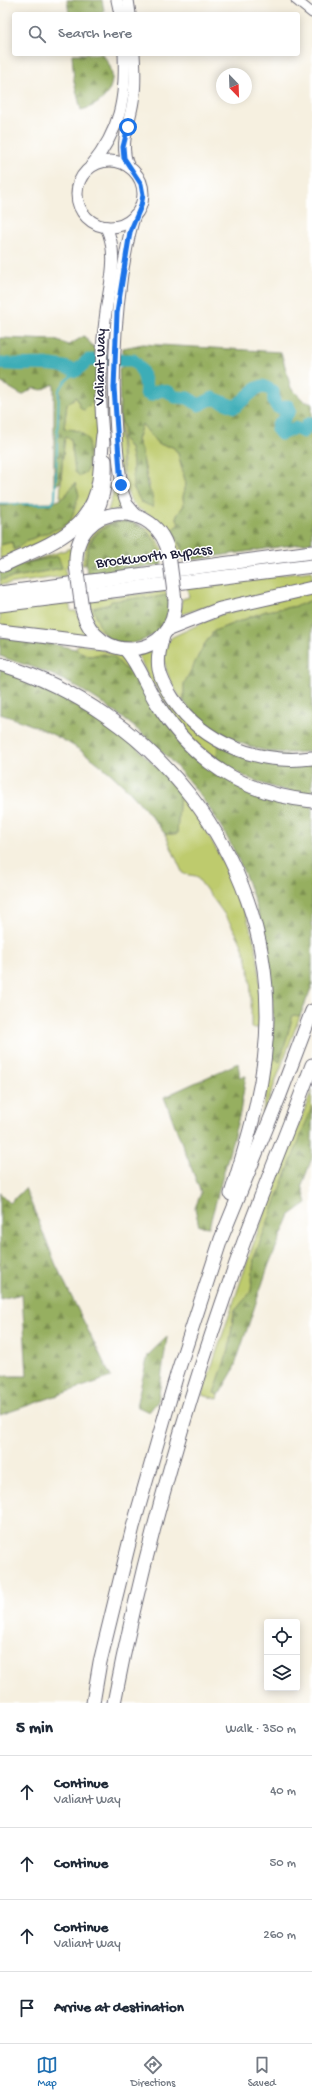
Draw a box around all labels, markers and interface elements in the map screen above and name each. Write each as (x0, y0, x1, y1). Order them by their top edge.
search box (12, 12, 300, 56)
icon: search (26, 23, 48, 45)
text: Search here (58, 25, 132, 43)
north arrow (216, 68, 252, 104)
route start (119, 118, 137, 136)
street label: Valiant Way (91, 328, 111, 407)
route end (112, 476, 130, 494)
street label: Brockworth Bypass (94, 541, 214, 573)
map controls (264, 1619, 300, 1691)
button: locate (264, 1619, 300, 1655)
button: layers (264, 1655, 300, 1691)
text: 5 min (16, 1719, 53, 1739)
text: Walk · 350 m (226, 1722, 296, 1737)
text: Continue (54, 1775, 108, 1793)
icon: ahead (16, 1781, 38, 1803)
text: 40 m (270, 1784, 296, 1799)
text: Valiant Way (54, 1793, 121, 1808)
icon: ahead (16, 1853, 38, 1875)
text: Continue (54, 1855, 108, 1873)
text: 50 m (269, 1856, 296, 1871)
text: Continue (54, 1919, 108, 1937)
icon: ahead (16, 1925, 38, 1947)
text: 260 m (263, 1928, 296, 1943)
text: Valiant Way (54, 1937, 121, 1952)
icon: arrive (16, 1997, 38, 2019)
text: Arrive at destination (54, 1999, 184, 2017)
tab: Map (36, 2054, 58, 2090)
tab: Directions (131, 2054, 175, 2090)
tab: Saved (248, 2054, 276, 2090)

